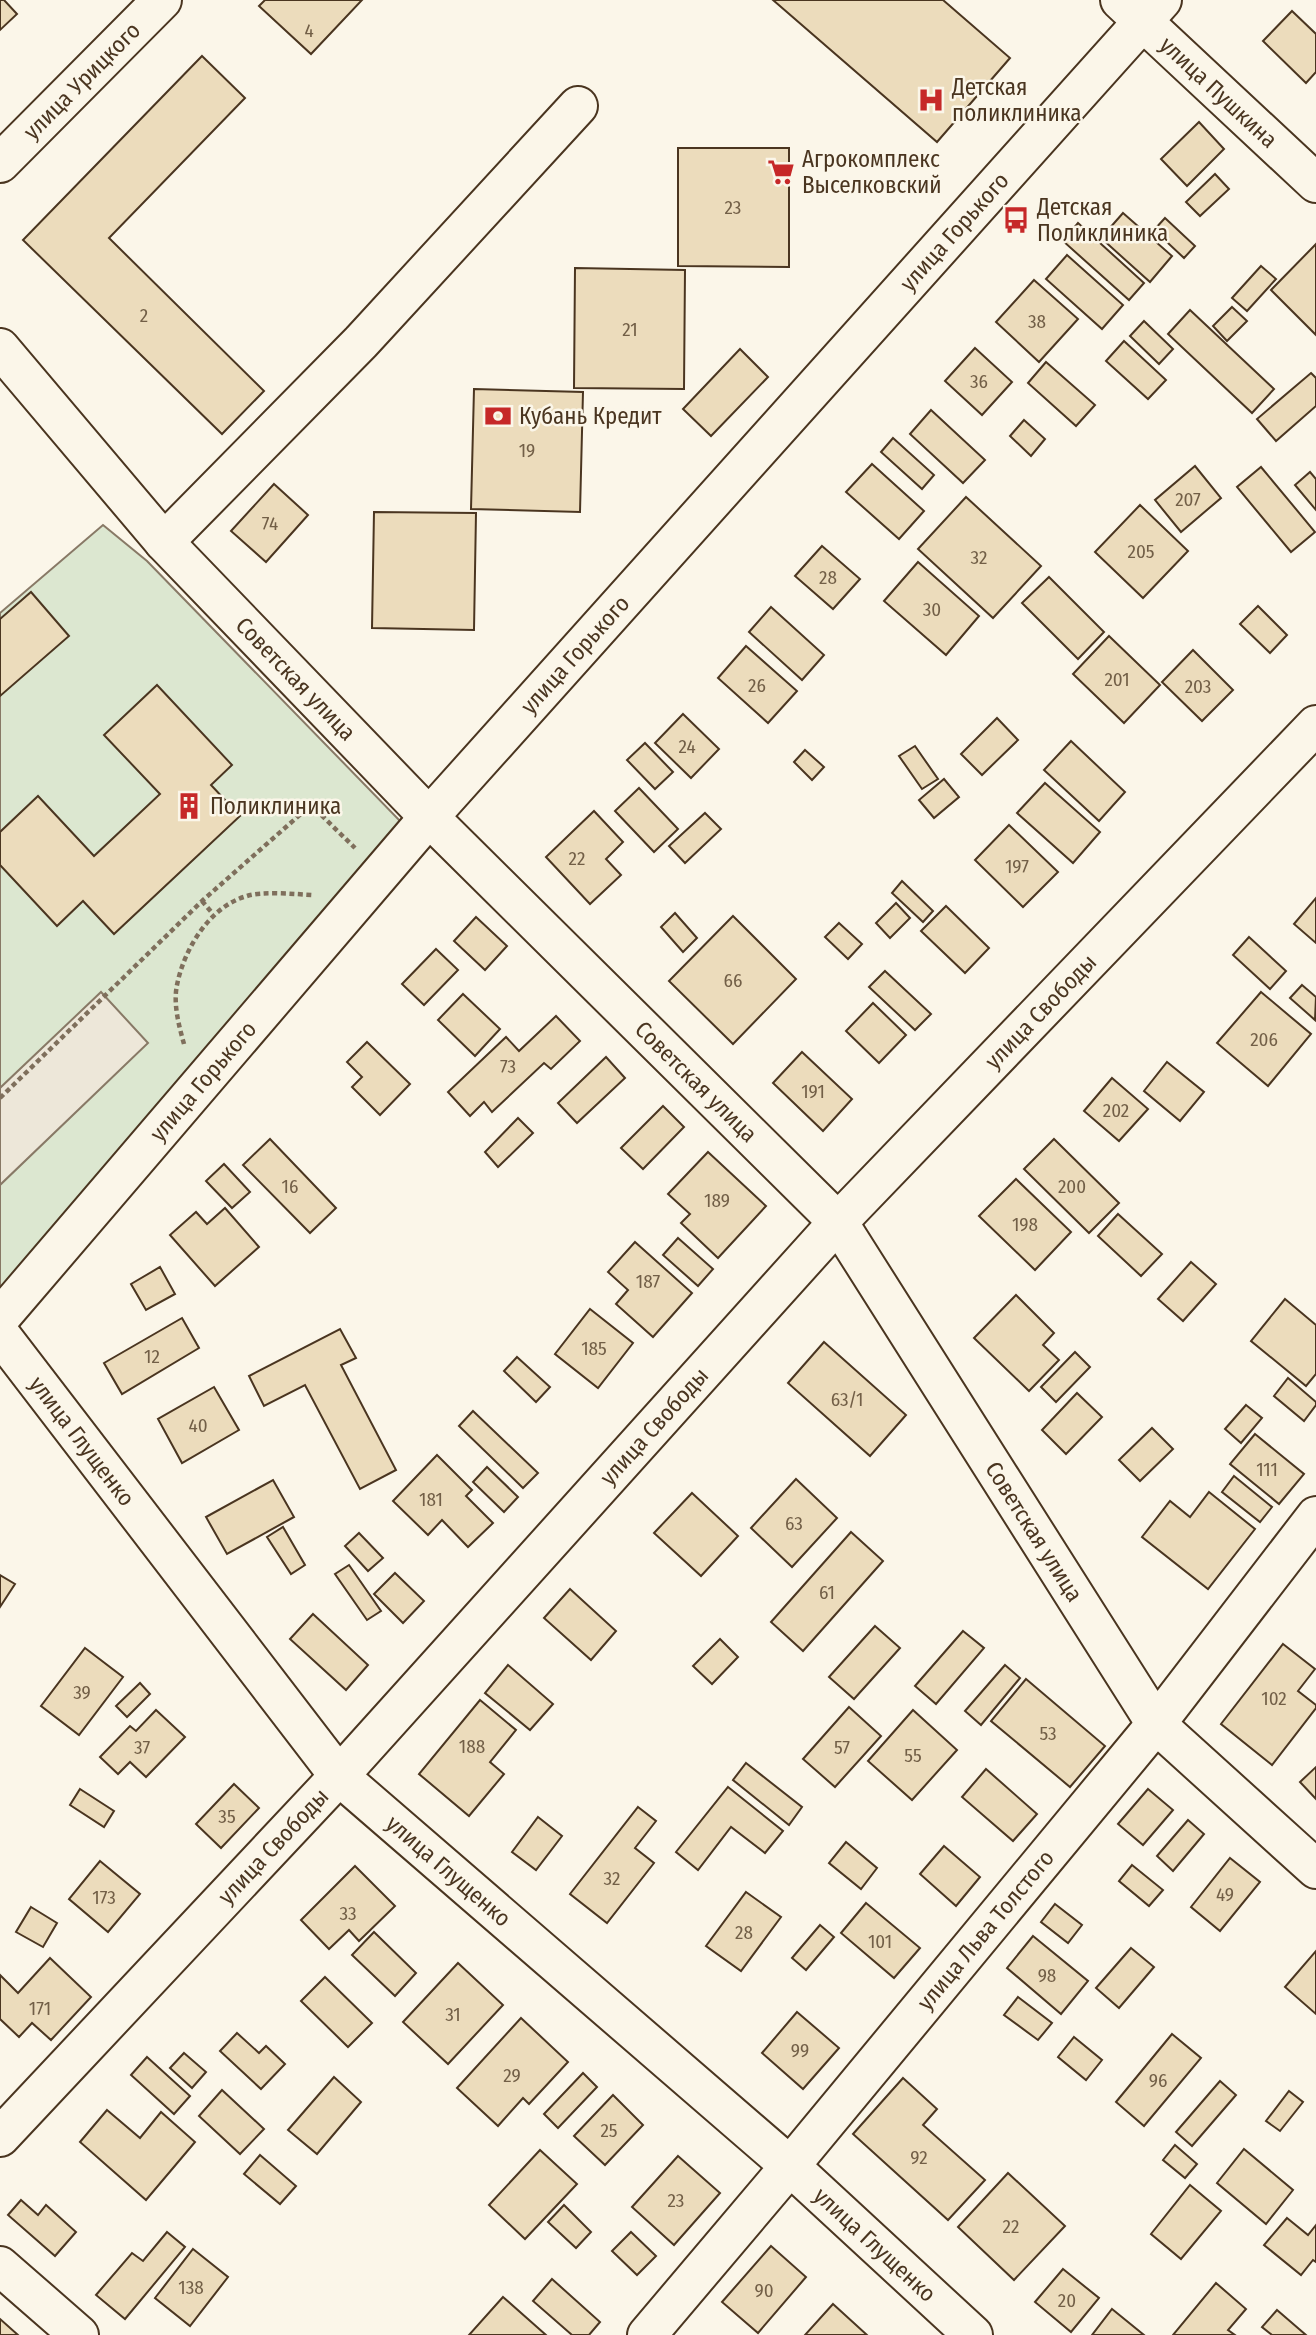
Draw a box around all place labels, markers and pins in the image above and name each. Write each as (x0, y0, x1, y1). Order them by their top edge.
place label: Детская поликлиника (951, 73, 1082, 127)
hospital icon: Детская поликлиника (916, 85, 946, 115)
place label: Агрокомплекс Выселковский (802, 145, 942, 199)
supermarket icon: Агрокомплекс Выселковский (766, 157, 796, 187)
place label: Детская Поликлиника (1036, 193, 1168, 247)
bus stop icon: Детская Поликлиника (1001, 205, 1031, 235)
bank icon: Кубань Кредит (483, 401, 513, 431)
place label: Кубань Кредит (519, 402, 662, 430)
building icon: Поликлиника (174, 791, 204, 821)
place label: Поликлиника (210, 792, 341, 820)

